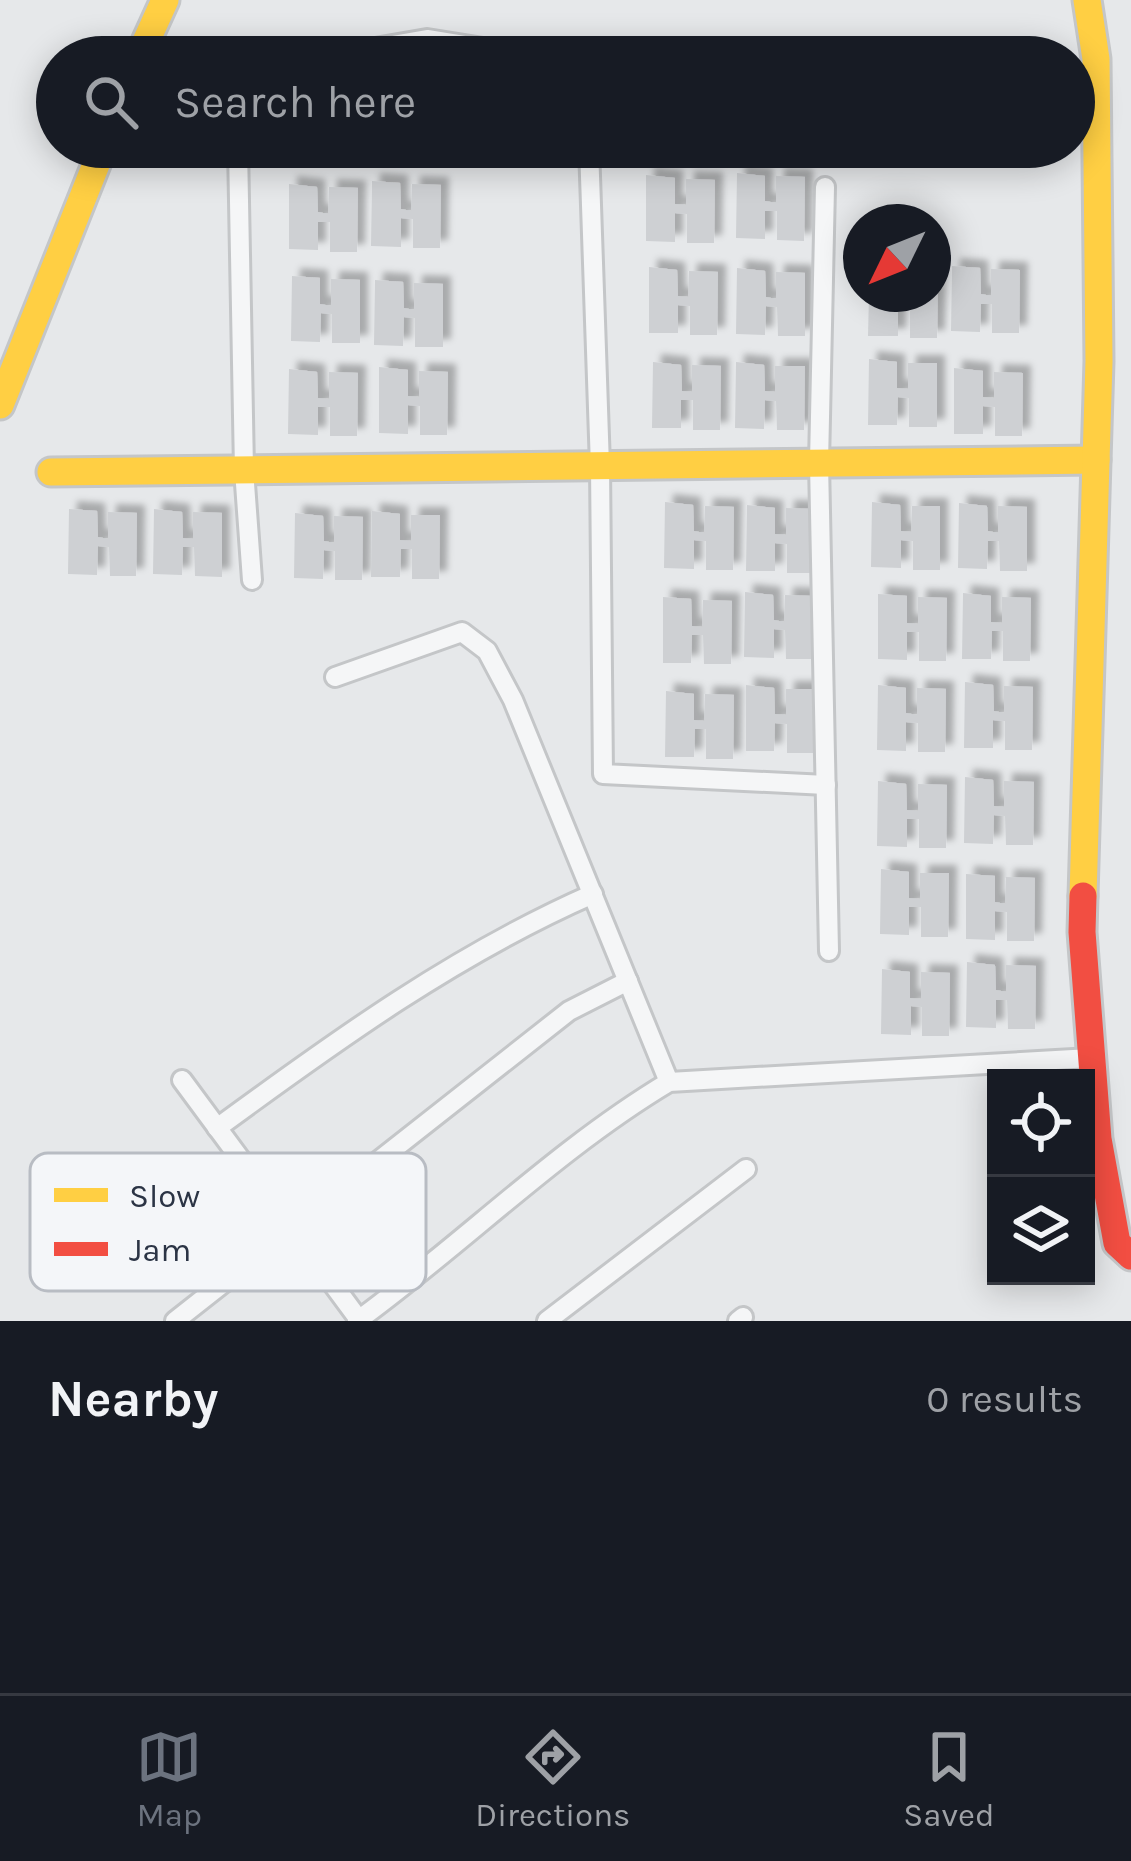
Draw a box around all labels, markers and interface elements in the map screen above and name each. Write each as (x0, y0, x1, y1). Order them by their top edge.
search box (36, 36, 1095, 168)
icon: search (78, 69, 144, 135)
text: Search here (174, 76, 416, 128)
north arrow (843, 204, 951, 312)
map controls (987, 1069, 1095, 1285)
button: locate (987, 1069, 1095, 1177)
legend (30, 1153, 426, 1291)
text: Slow (129, 1177, 200, 1215)
button: layers (987, 1177, 1095, 1285)
text: Jam (129, 1231, 191, 1269)
text: Nearby (48, 1369, 218, 1429)
text: 0 results (926, 1376, 1083, 1422)
tab: Map (136, 1724, 202, 1834)
tab: Directions (475, 1724, 630, 1834)
tab: Saved (903, 1724, 995, 1834)

